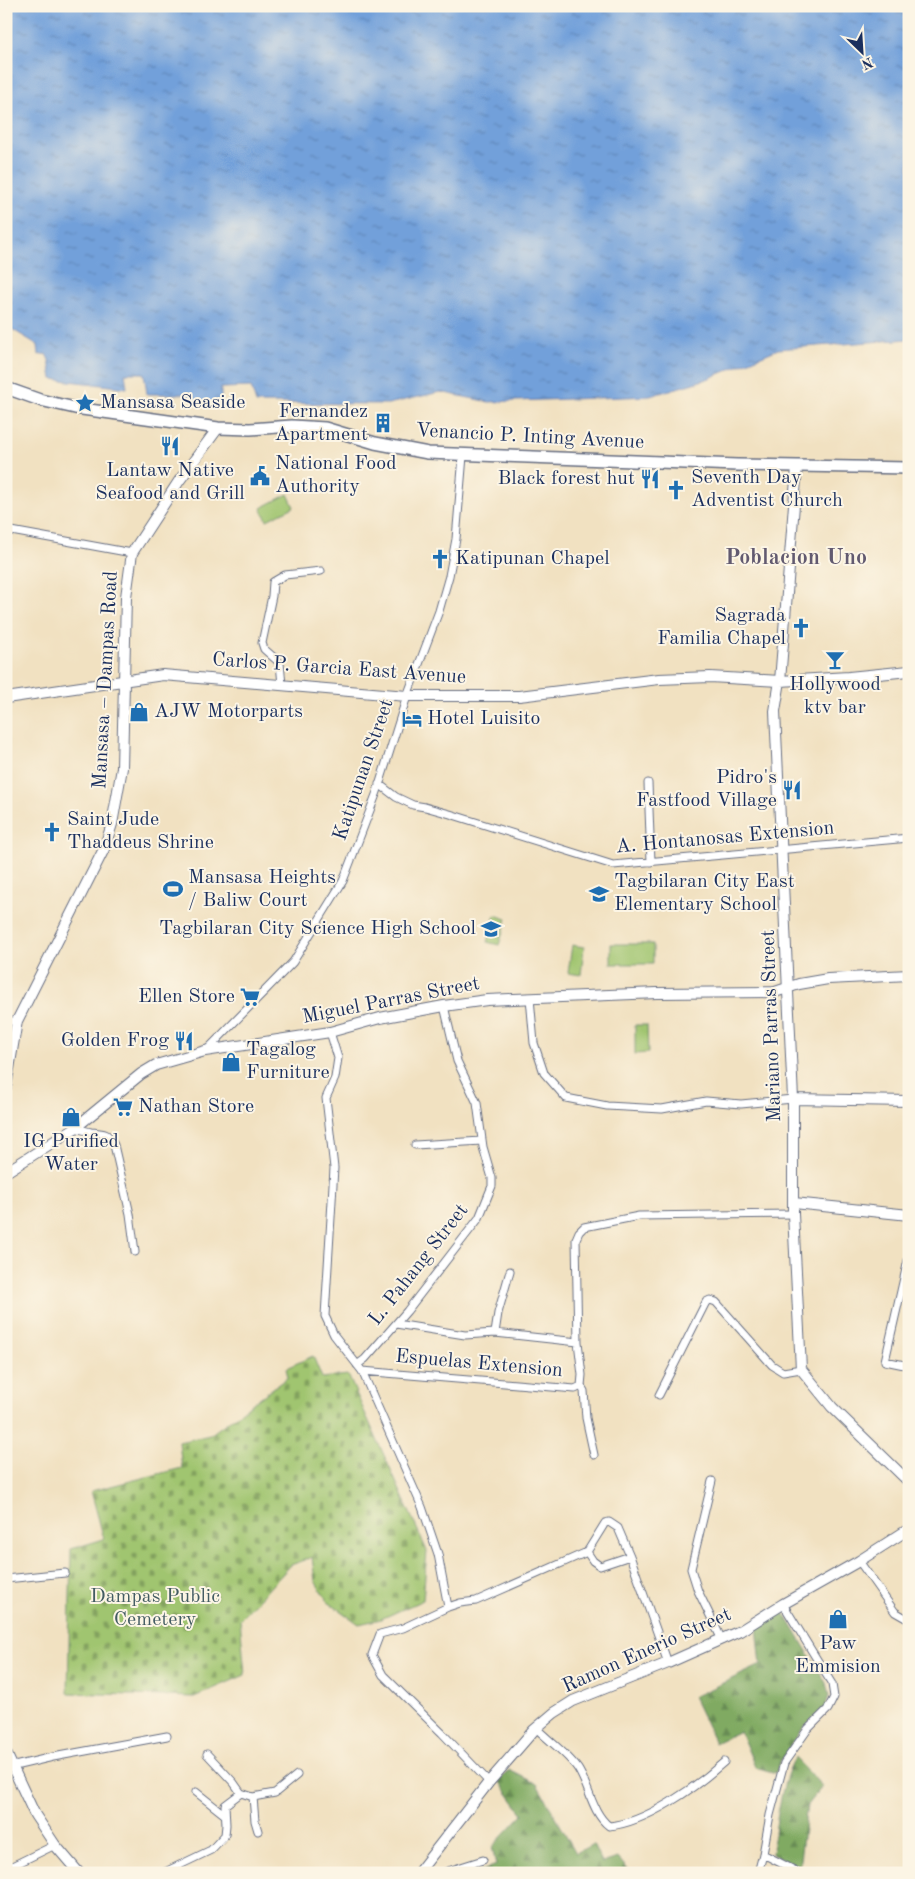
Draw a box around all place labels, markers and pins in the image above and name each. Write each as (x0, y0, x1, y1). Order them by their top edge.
place icon: Mansasa Seaside (74, 392, 96, 414)
place label: Mansasa Seaside (100, 393, 245, 413)
place label: Fernandez Apartment (274, 402, 368, 445)
building icon: Fernandez Apartment (372, 412, 394, 434)
restaurant icon: Lantaw Native Seafood and Grill (159, 435, 181, 457)
place label: National Food Authority (275, 454, 397, 497)
place label: Lantaw Native Seafood and Grill (95, 461, 245, 504)
public building icon: National Food Authority (249, 465, 271, 487)
restaurant icon: Black forest hut (639, 468, 661, 490)
place label: Seventh Day Adventist Church (691, 468, 843, 511)
place label: Black forest hut (497, 469, 635, 489)
church icon: Seventh Day Adventist Church (665, 479, 687, 501)
church icon: Katipunan Chapel (429, 548, 451, 570)
place label: Katipunan Chapel (455, 549, 610, 569)
place label: Sagrada Familia Chapel (657, 606, 786, 649)
church icon: Sagrada Familia Chapel (790, 617, 812, 639)
bar icon: Hollywood ktv bar (824, 649, 846, 671)
place label: Hollywood ktv bar (789, 675, 881, 718)
shop icon: AJW Motorparts (128, 701, 150, 723)
place label: AJW Motorparts (154, 702, 303, 722)
hotel icon: Hotel Luisito (401, 708, 423, 730)
place label: Hotel Luisito (427, 709, 540, 729)
place label: Pidro's Fastfood Village (636, 768, 777, 811)
restaurant icon: Pidro's Fastfood Village (781, 779, 803, 801)
place label: Saint Jude Thaddeus Shrine (67, 810, 214, 853)
church icon: Saint Jude Thaddeus Shrine (41, 821, 63, 843)
place label: Mansasa Heights / Baliw Court (188, 868, 336, 911)
place label: Tagbilaran City East Elementary School (614, 872, 795, 915)
sports icon: Mansasa Heights / Baliw Court (162, 878, 184, 900)
school or university icon: Tagbilaran City East Elementary School (588, 883, 610, 905)
school or university icon: Tagbilaran City Science High School (480, 918, 502, 940)
place label: Tagbilaran City Science High School (159, 919, 476, 939)
supermarket icon: Ellen Store (239, 986, 261, 1008)
place label: Ellen Store (138, 987, 235, 1007)
restaurant icon: Golden Frog (173, 1030, 195, 1052)
place label: Golden Frog (61, 1031, 169, 1051)
place label: Tagalog Furniture (246, 1040, 330, 1083)
shop icon: Tagalog Furniture (220, 1051, 242, 1073)
supermarket icon: Nathan Store (112, 1096, 134, 1118)
place label: Nathan Store (138, 1097, 254, 1117)
shop icon: IG Purified Water (60, 1106, 82, 1128)
place label: IG Purified Water (23, 1132, 119, 1175)
shop icon: Paw Emmision (827, 1608, 849, 1630)
place label: Paw Emmision (795, 1634, 881, 1677)

